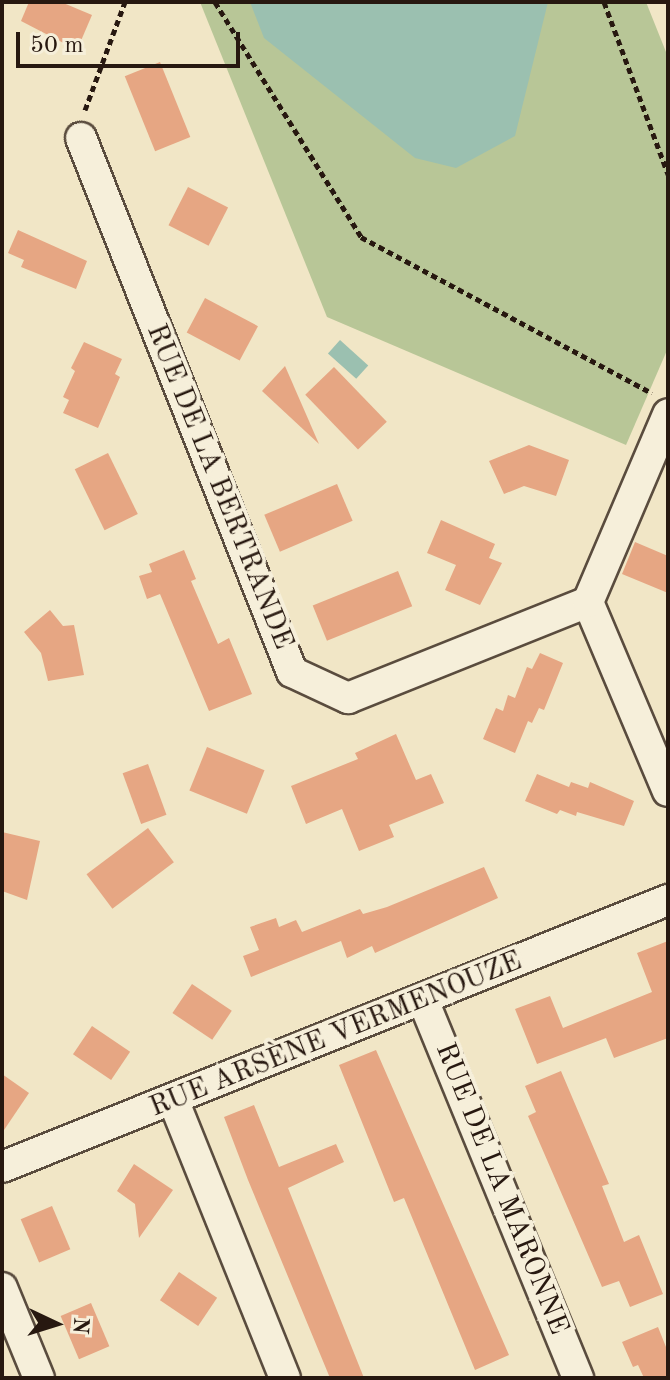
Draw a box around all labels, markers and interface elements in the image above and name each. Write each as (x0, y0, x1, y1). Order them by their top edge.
scale bar (20, 16, 244, 66)
text: 50 m (30, 34, 84, 58)
street label: RUE DE LA BERTRANDE (138, 319, 300, 655)
street label: RUE ARSÈNE VERMENOUZE (145, 945, 527, 1125)
street label: RUE DE LA MARONNE (427, 1038, 575, 1340)
north arrow (16, 1284, 96, 1364)
text: N (68, 1317, 92, 1335)

